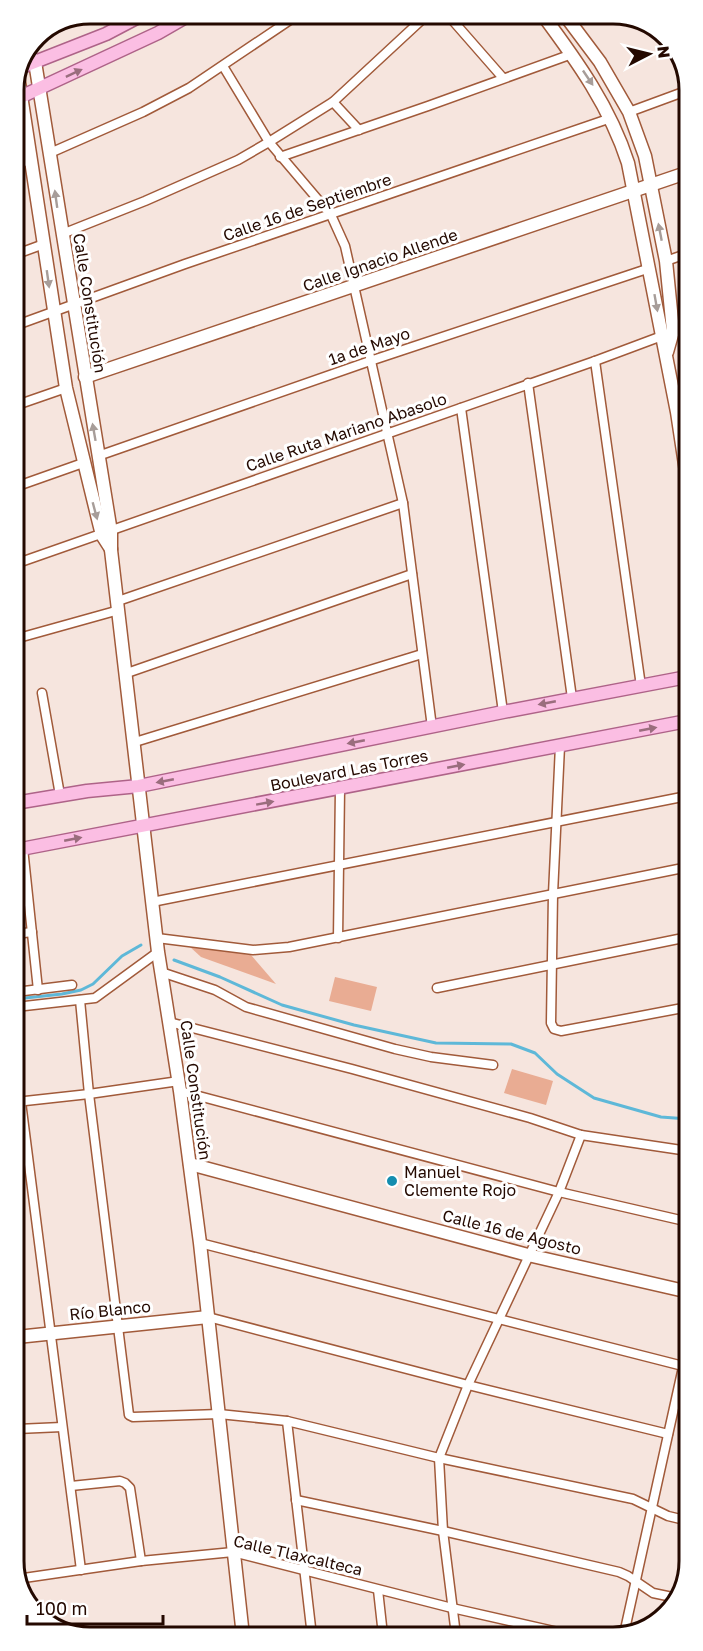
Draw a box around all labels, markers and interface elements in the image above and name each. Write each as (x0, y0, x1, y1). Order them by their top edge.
north arrow (619, 24, 679, 84)
text: N (653, 45, 675, 59)
one-way arrow (65, 68, 82, 77)
one-way arrow (582, 70, 594, 86)
street label: Calle 16 de Septiembre (220, 169, 394, 245)
one-way arrow (52, 189, 61, 208)
one-way arrow (655, 222, 664, 241)
street label: Calle Ignacio Allende (300, 224, 460, 296)
street label: Calle Constitución (69, 232, 111, 374)
one-way arrow (44, 269, 53, 288)
one-way arrow (652, 294, 661, 313)
street label: 1a de Mayo (326, 323, 412, 369)
street label: Calle Ruta Mariano Abasolo (243, 388, 449, 476)
one-way arrow (90, 423, 99, 442)
one-way arrow (91, 502, 101, 520)
one-way arrow (537, 699, 556, 708)
one-way arrow (638, 724, 657, 733)
one-way arrow (346, 738, 365, 747)
street label: Boulevard Las Torres (268, 745, 430, 795)
one-way arrow (447, 761, 466, 770)
one-way arrow (155, 776, 174, 786)
one-way arrow (255, 798, 274, 807)
one-way arrow (64, 834, 83, 843)
street label: Calle Constitución (176, 1019, 216, 1161)
place label: Manuel Clemente Rojo (404, 1162, 516, 1200)
marker: Manuel Clemente Rojo (385, 1174, 399, 1188)
street label: Calle 16 de Agosto (441, 1205, 583, 1259)
street label: Río Blanco (68, 1296, 152, 1324)
street label: Calle Tlaxcalteca (232, 1530, 364, 1580)
scale bar (27, 1588, 164, 1626)
text: 100 m (36, 1597, 87, 1619)

